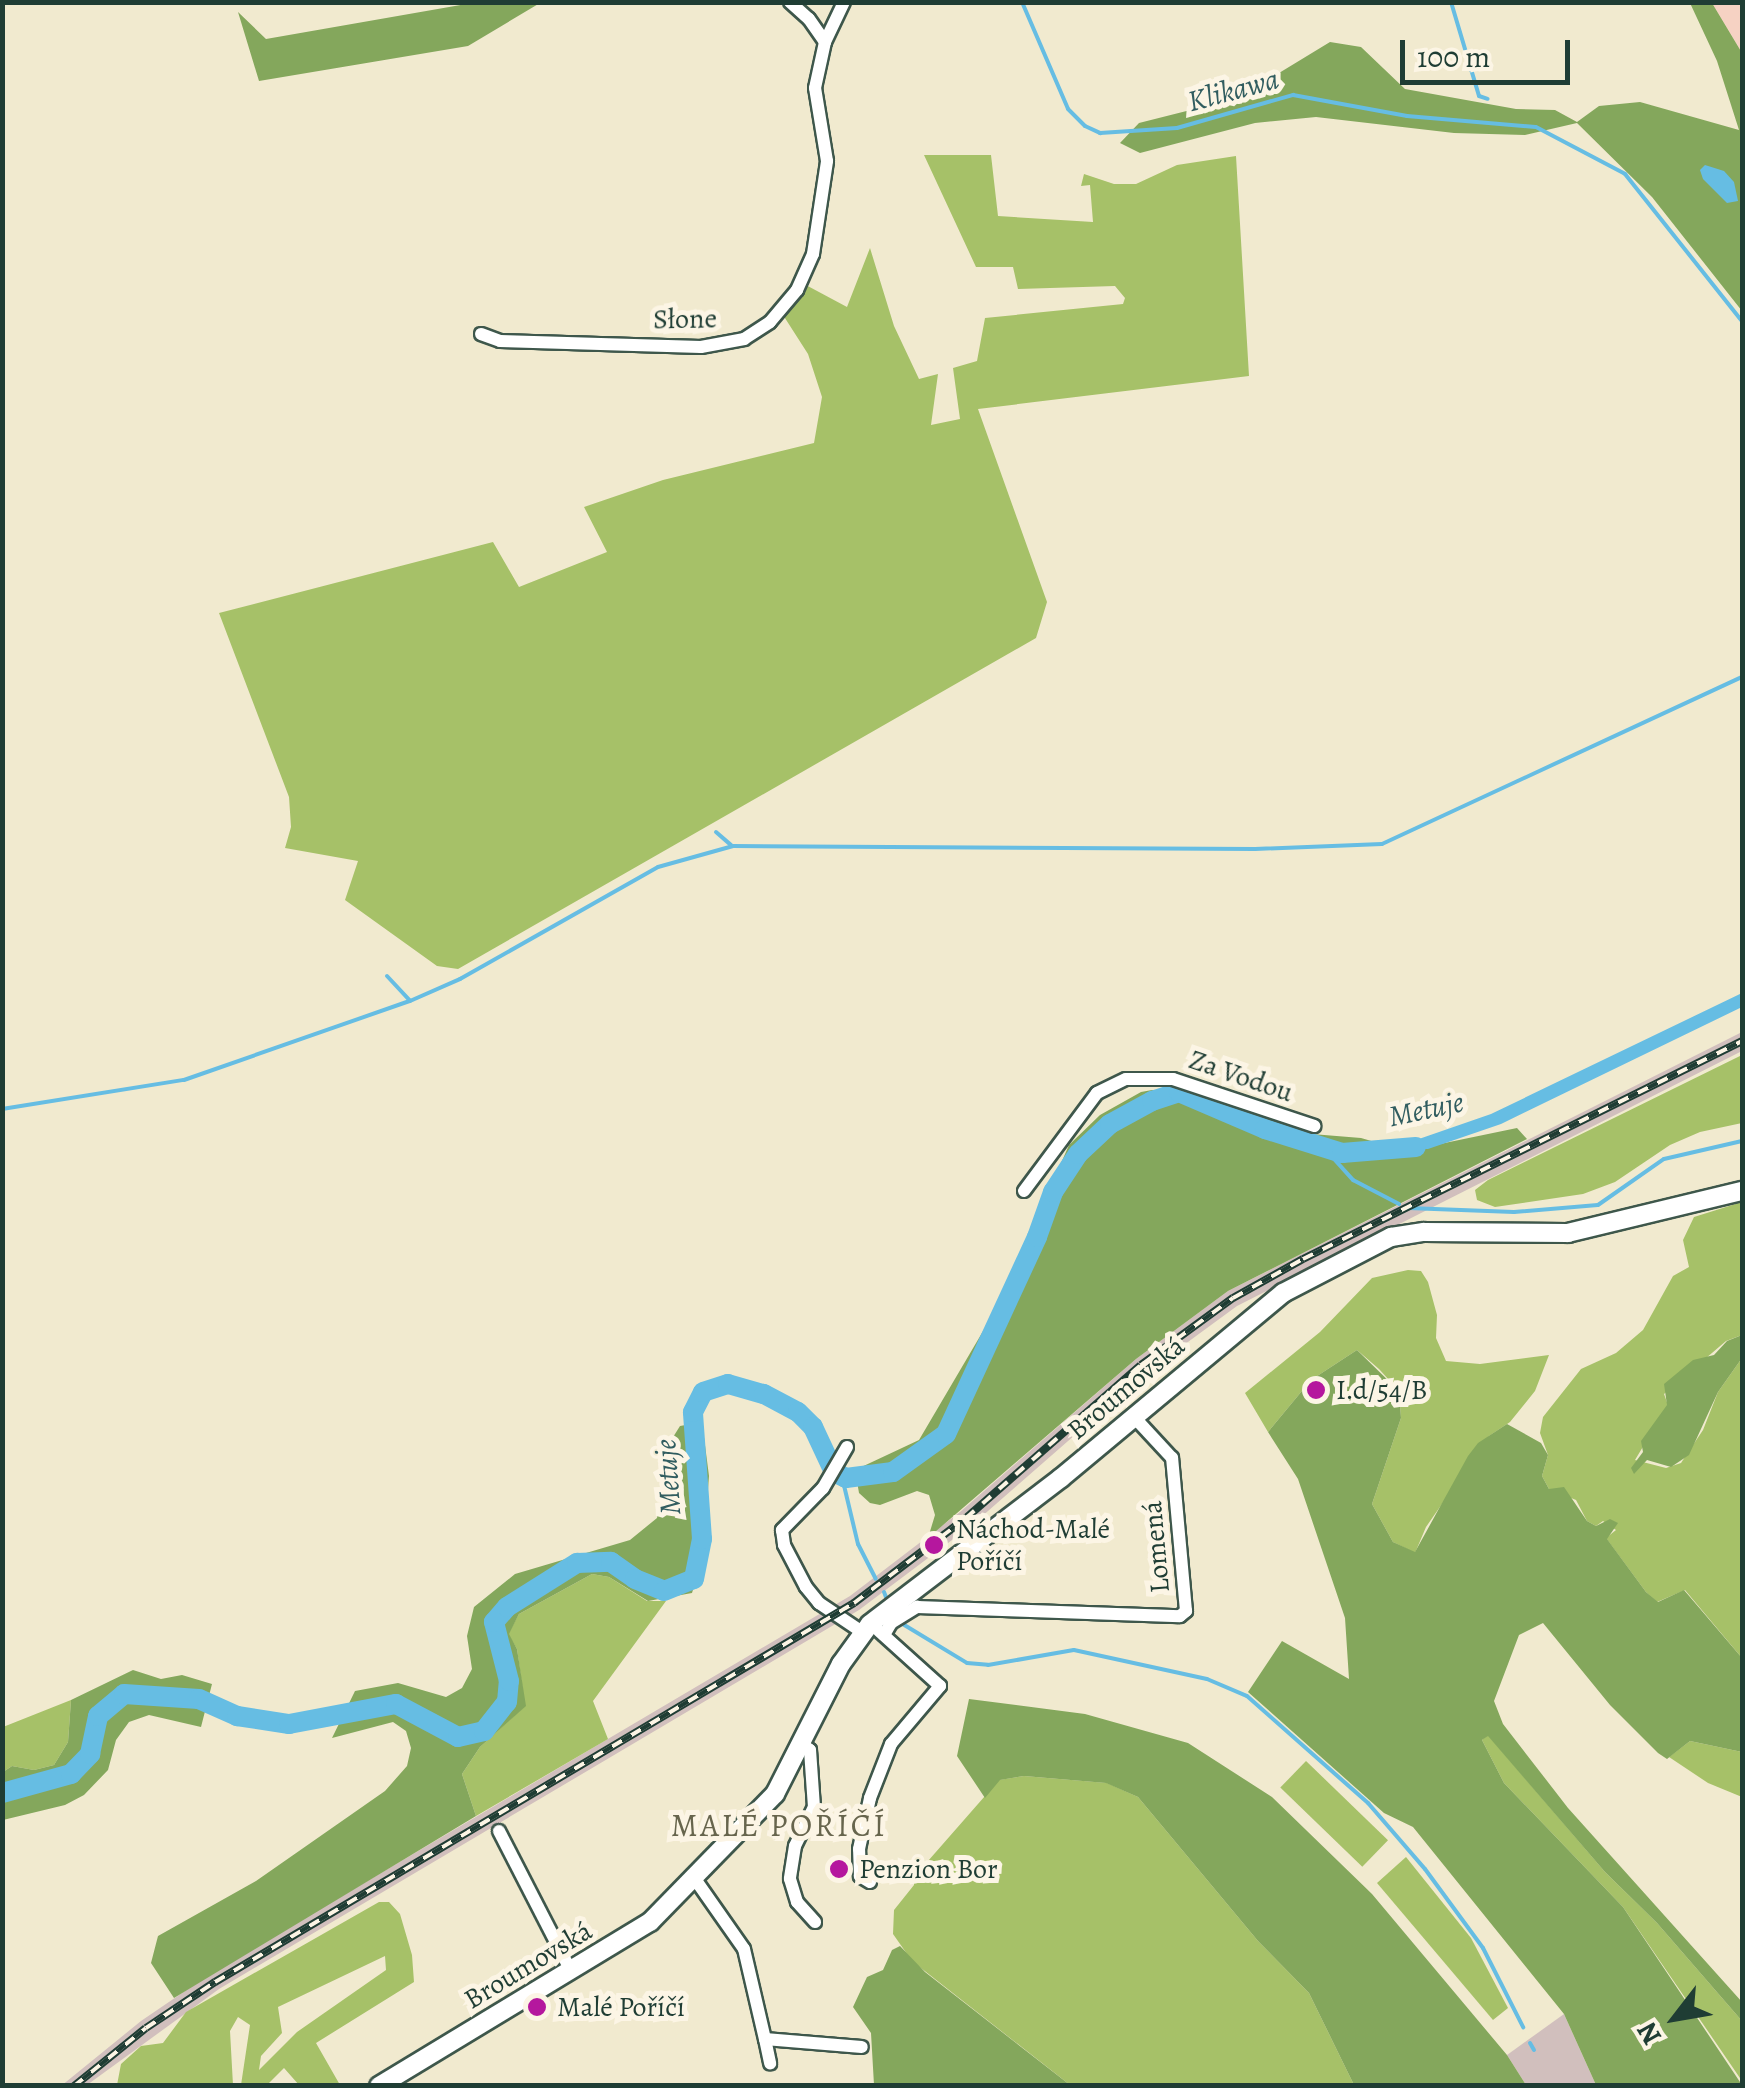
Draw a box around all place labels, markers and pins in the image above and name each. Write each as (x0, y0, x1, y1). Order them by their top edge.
place label: I.d/54/B (1336, 1373, 1428, 1407)
marker: I.d/54/B (1305, 1379, 1327, 1401)
place label: Náchod-Malé Poříčí (956, 1512, 1110, 1578)
marker: Náchod-Malé Poříčí (921, 1532, 947, 1558)
place label: Penzion Bor (859, 1852, 998, 1886)
marker: Penzion Bor (828, 1858, 850, 1880)
place label: Malé Poříčí (557, 1990, 685, 2024)
marker: Malé Poříčí (526, 1996, 548, 2018)

